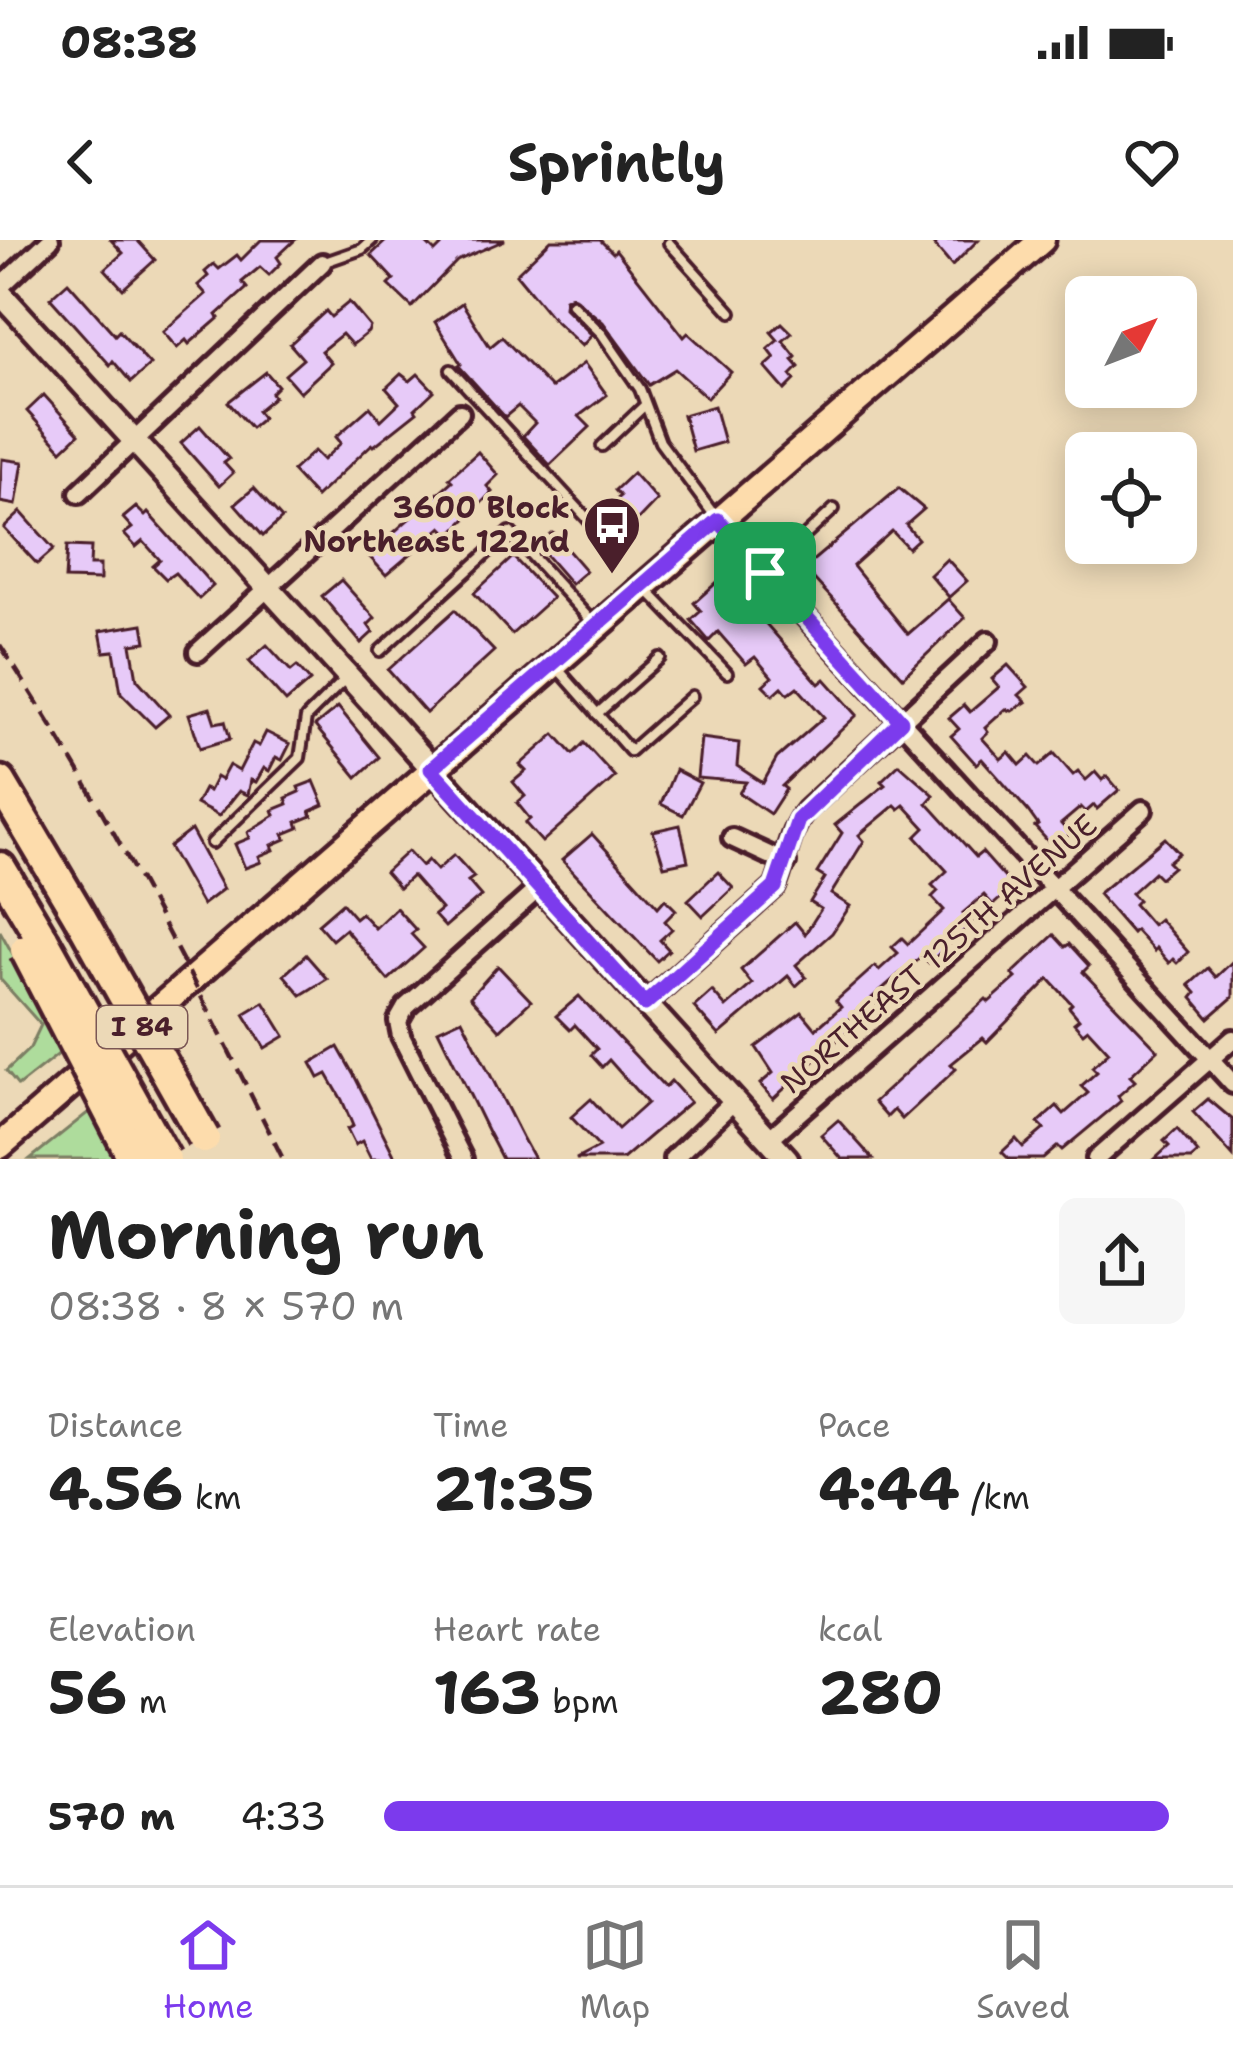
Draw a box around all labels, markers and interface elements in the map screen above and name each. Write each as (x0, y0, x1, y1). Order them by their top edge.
text: 08:38 (60, 12, 198, 72)
text: Sprintly (507, 126, 726, 198)
icon: back (48, 129, 114, 195)
icon: heart (1119, 129, 1185, 195)
north arrow (1065, 276, 1197, 408)
map controls (1065, 276, 1197, 564)
button: locate (1065, 432, 1197, 564)
place label: 3600 Block Northeast 122nd (303, 487, 570, 562)
bus stop icon: 3600 Block Northeast 122nd (581, 494, 643, 576)
pin (714, 522, 816, 624)
icon: arrive (732, 540, 798, 606)
street label: NORTHEAST 125TH AVENUE (772, 805, 1106, 1103)
road number: I 84 (97, 1006, 187, 1048)
text: Morning run (48, 1191, 484, 1279)
button: share (1059, 1198, 1185, 1324)
text: 08:38 · 8 × 570 m (48, 1280, 404, 1332)
text: Distance (48, 1403, 183, 1448)
text: Time (433, 1403, 509, 1448)
text: Pace (818, 1403, 891, 1448)
text: 4.56 (48, 1448, 184, 1528)
text: 21:35 (433, 1448, 594, 1528)
text: 4:44 (818, 1448, 960, 1528)
text: km (184, 1475, 242, 1520)
text: /km (960, 1475, 1030, 1520)
text: Elevation (48, 1607, 196, 1652)
text: Heart rate (433, 1607, 601, 1652)
text: kcal (818, 1607, 882, 1652)
text: 56 (48, 1652, 128, 1732)
text: 163 (433, 1652, 541, 1732)
text: 280 (818, 1652, 943, 1732)
text: m (128, 1679, 167, 1724)
text: bpm (541, 1679, 619, 1724)
text: 570 m (48, 1790, 175, 1842)
text: 4:33 (240, 1790, 327, 1842)
tab: Home (163, 1912, 254, 2029)
tab: Map (580, 1912, 650, 2029)
tab: Saved (976, 1912, 1070, 2029)

